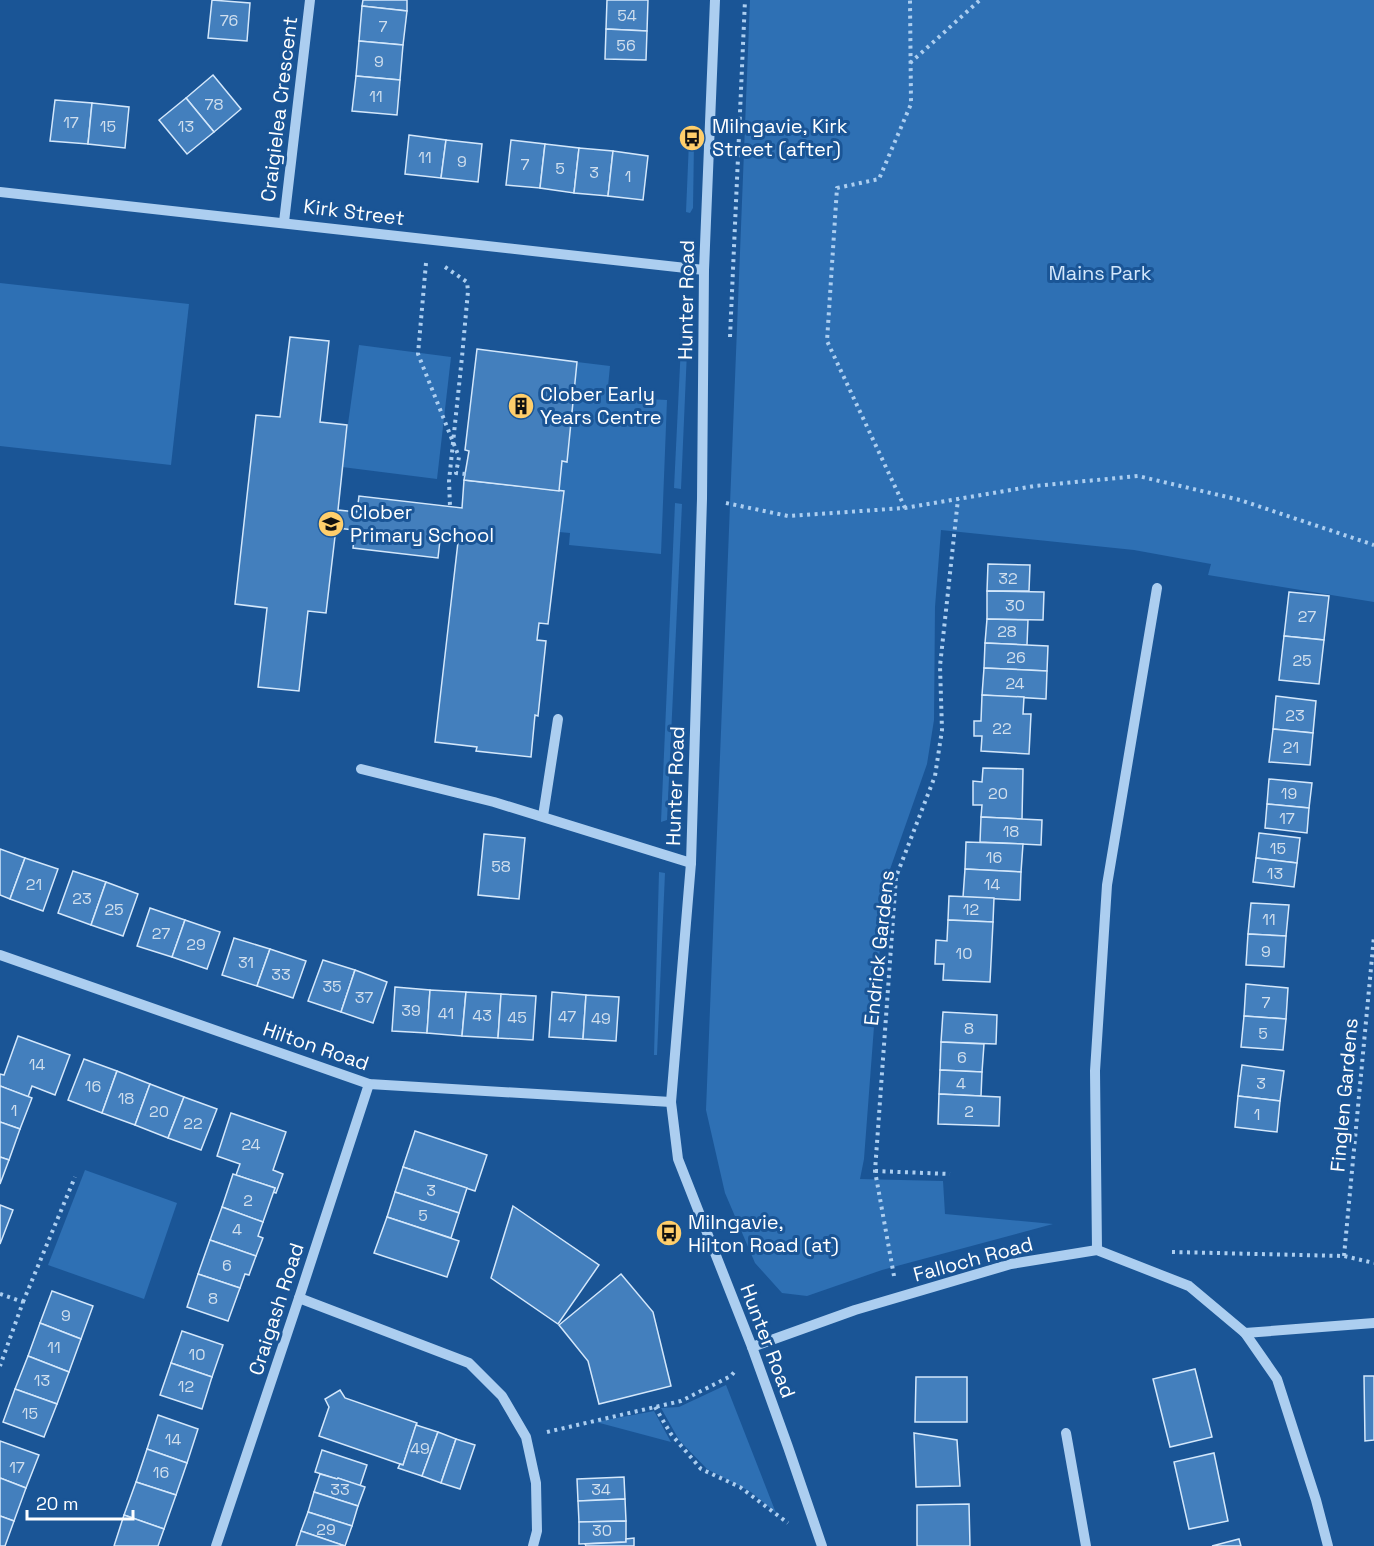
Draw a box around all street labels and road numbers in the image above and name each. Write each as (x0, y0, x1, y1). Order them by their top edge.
street label: Craigielea Crescent (255, 15, 303, 203)
street label: Kirk Street (302, 193, 406, 231)
street label: Hunter Road (672, 240, 700, 360)
street label: Hunter Road (660, 726, 690, 846)
street label: Endrick Gardens (858, 869, 900, 1027)
street label: Hilton Road (259, 1016, 373, 1076)
street label: Finglen Gardens (1324, 1017, 1364, 1173)
street label: Falloch Road (910, 1231, 1036, 1287)
street label: Craigash Road (242, 1239, 310, 1379)
street label: Hunter Road (734, 1280, 802, 1402)

